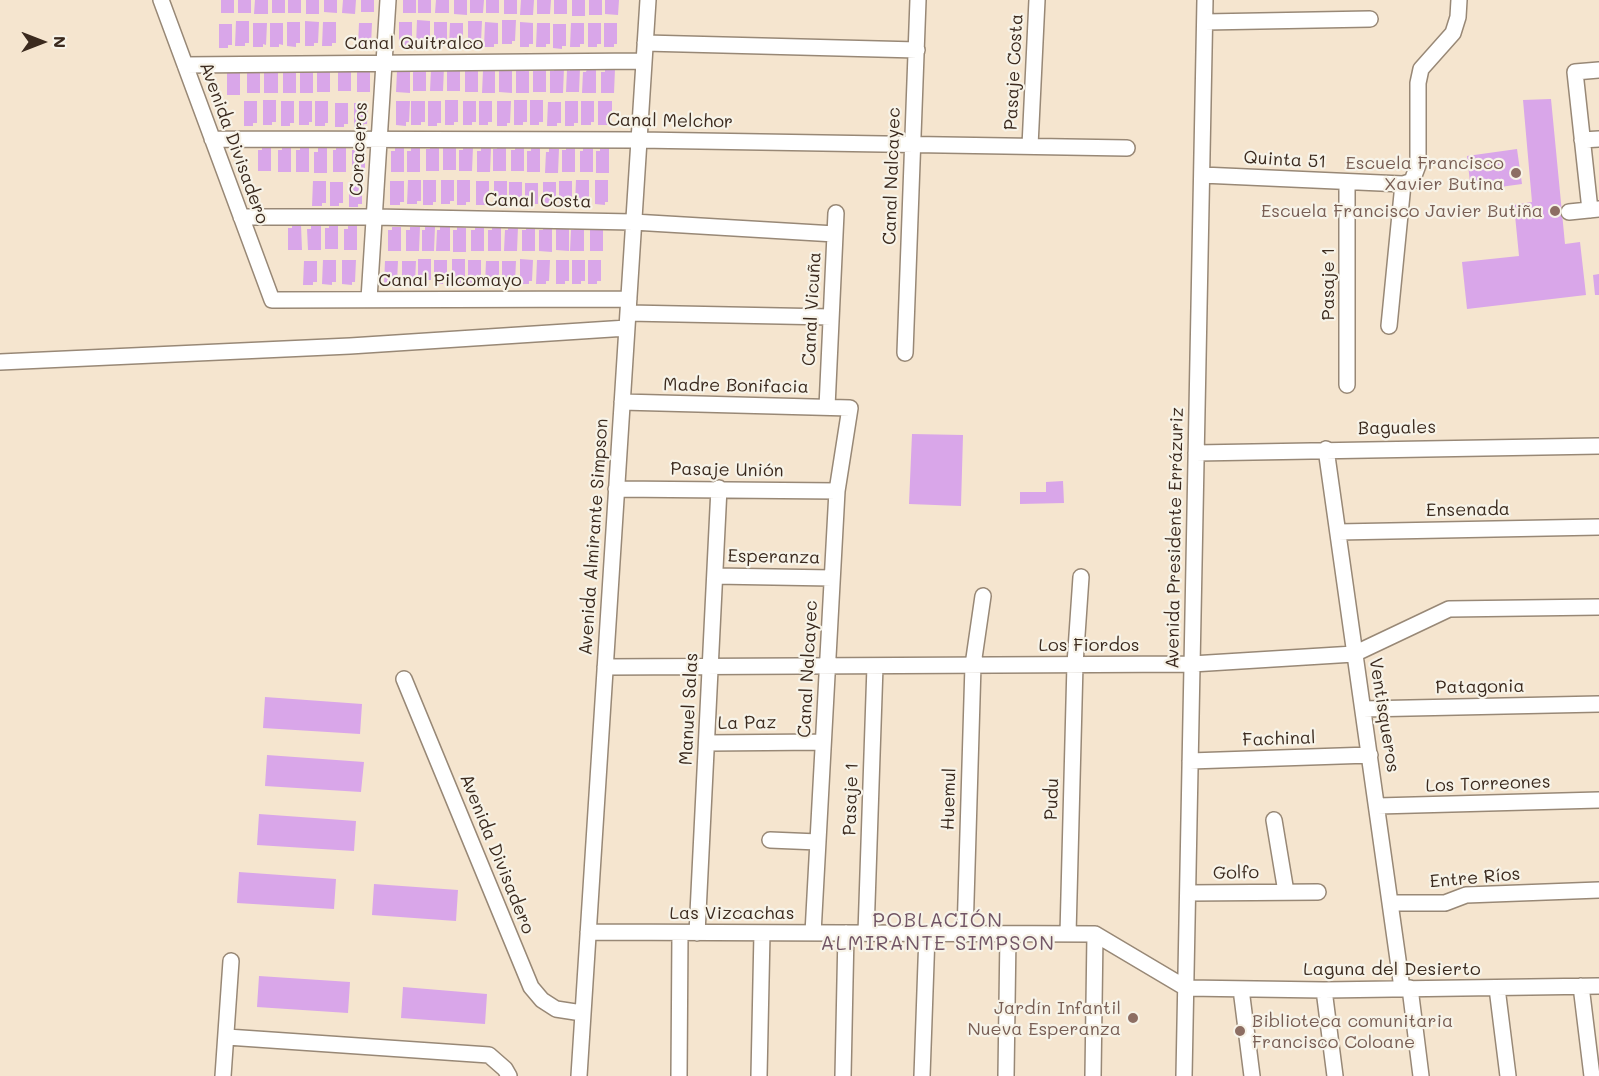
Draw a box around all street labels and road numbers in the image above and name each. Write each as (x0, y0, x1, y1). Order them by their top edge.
street label: Pasaje Costa (1000, 13, 1028, 131)
street label: Canal Quitralco (345, 32, 483, 54)
street label: Avenida Divisadero (195, 59, 273, 227)
street label: Coraceros (346, 102, 372, 196)
street label: Canal Nalcayec (879, 107, 905, 245)
street label: Canal Melchor (607, 109, 733, 133)
street label: Quinta 51 (1243, 147, 1327, 173)
street label: Canal Costa (484, 189, 592, 213)
street label: Pasaje 1 (1317, 247, 1339, 321)
street label: Canal Vicuña (798, 251, 826, 367)
street label: Canal Pilcomayo (378, 269, 522, 291)
street label: Madre Bonifacia (663, 374, 809, 398)
street label: Avenida Presidente Errázuriz (1162, 407, 1188, 669)
street label: Baguales (1358, 417, 1436, 439)
street label: Avenida Almirante Simpson (575, 418, 613, 656)
street label: Pasaje Unión (670, 458, 784, 482)
street label: Ensenada (1426, 498, 1510, 522)
street label: Esperanza (727, 545, 821, 569)
street label: Canal Nalcayec (794, 600, 822, 738)
street label: Los Fiordos (1039, 634, 1139, 656)
street label: Manuel Salas (675, 652, 703, 766)
street label: Ventisqueros (1364, 656, 1404, 774)
street label: Patagonia (1435, 675, 1525, 699)
street label: La Paz (717, 712, 777, 734)
street label: Fachinal (1242, 727, 1316, 751)
street label: Pasaje 1 (839, 762, 863, 836)
street label: Huemul (937, 767, 961, 831)
street label: Avenida Divisadero (455, 771, 539, 937)
street label: Los Torreones (1425, 771, 1551, 797)
street label: Pudu (1040, 778, 1064, 820)
street label: Golfo (1213, 862, 1259, 884)
street label: Entre Ríos (1429, 863, 1521, 893)
street label: Las Vizcachas (670, 902, 794, 924)
street label: Laguna del Desierto (1303, 958, 1481, 980)

